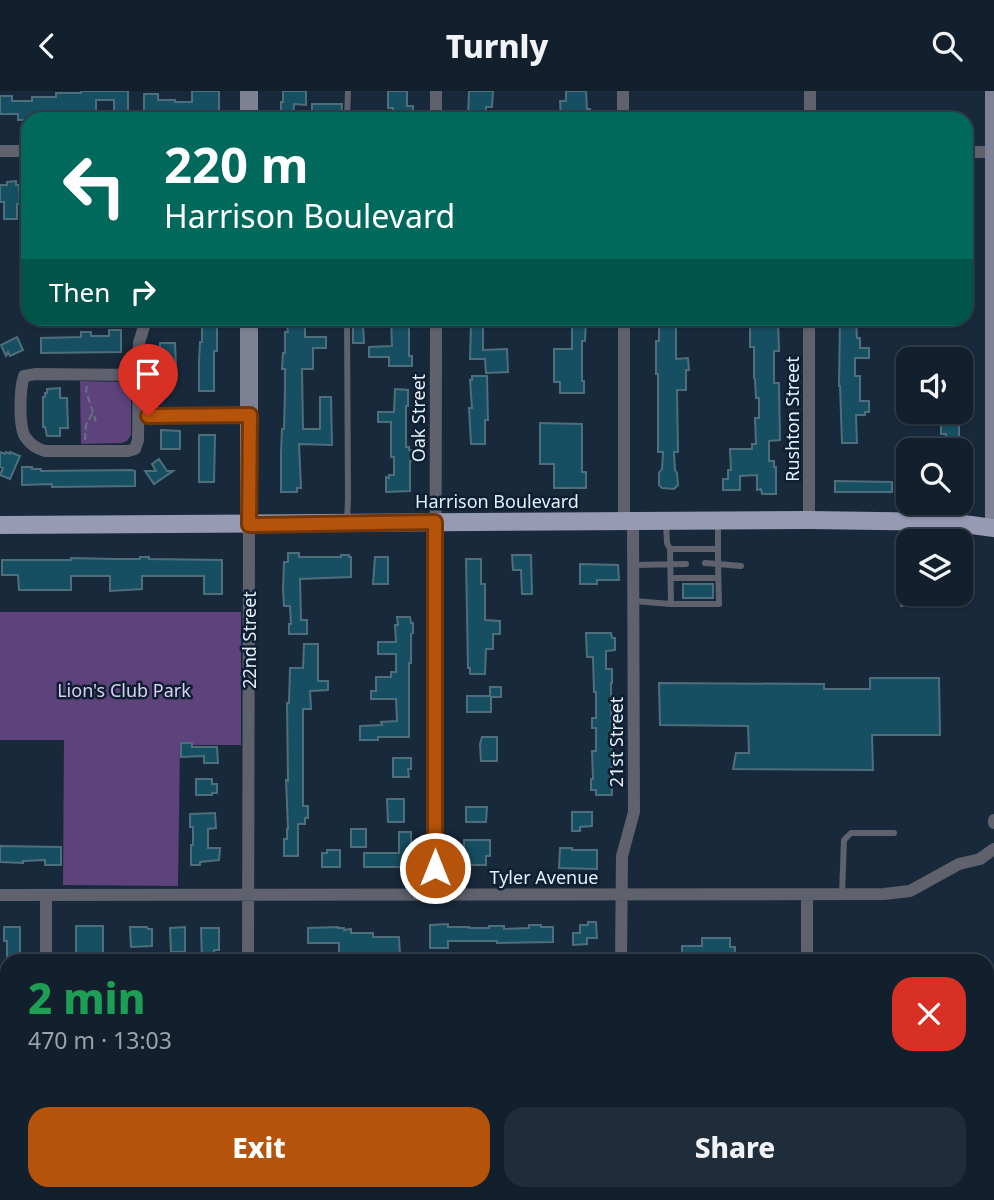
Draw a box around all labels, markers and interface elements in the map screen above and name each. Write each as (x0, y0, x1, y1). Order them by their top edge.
text: Turnly (446, 24, 548, 67)
icon: back (28, 27, 66, 65)
icon: search (928, 27, 966, 65)
text: 220 m (164, 131, 309, 197)
icon: left (49, 140, 140, 231)
text: Harrison Boulevard (164, 194, 455, 237)
icon: right (124, 273, 162, 311)
text: Then (49, 274, 110, 310)
pin (118, 344, 178, 416)
map controls (896, 347, 973, 606)
button: sound (896, 347, 973, 424)
icon: arrive (129, 355, 167, 393)
street label: Rushton Street (780, 356, 804, 482)
street label: Oak Street (406, 373, 430, 462)
button: search (896, 438, 973, 515)
street label: Harrison Boulevard (415, 489, 579, 513)
button: layers (896, 529, 973, 606)
street label: 22nd Street (237, 591, 261, 689)
park label: Lion's Club Park (57, 678, 191, 702)
street label: 21st Street (604, 696, 628, 787)
position arrow (398, 831, 472, 905)
street label: Tyler Avenue (490, 865, 598, 889)
text: 2 min (28, 969, 145, 1026)
button: close (892, 977, 966, 1051)
text: 470 m · 13:03 (28, 1024, 172, 1056)
button: Exit (28, 1107, 490, 1187)
button: Share (504, 1107, 966, 1187)

